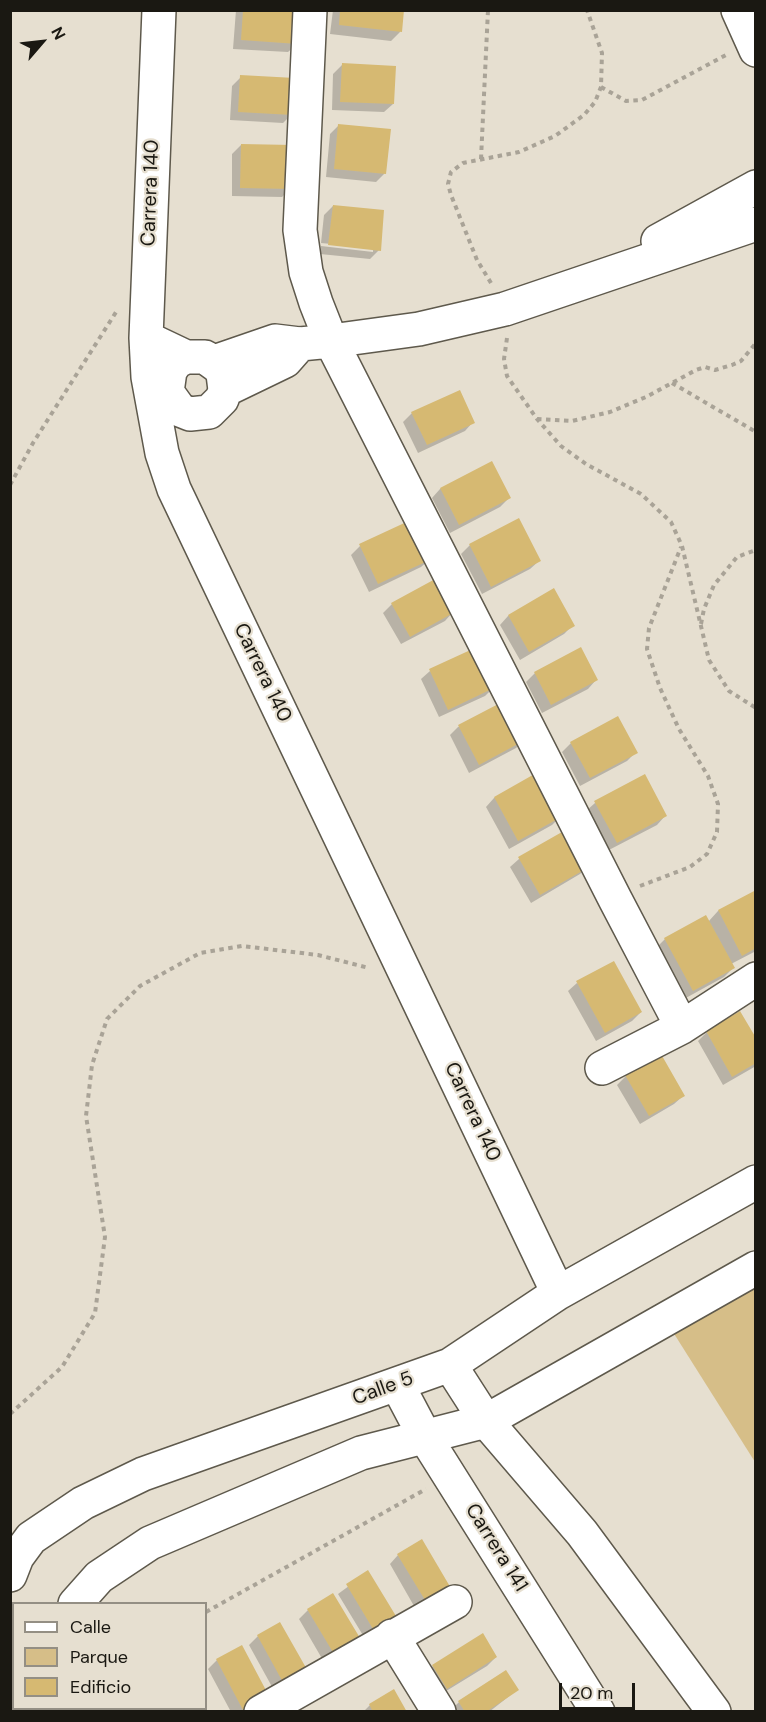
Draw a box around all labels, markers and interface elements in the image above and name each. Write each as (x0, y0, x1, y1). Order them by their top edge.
north arrow (12, 12, 72, 72)
text: N (46, 23, 70, 43)
street label: Carrera 140 (137, 139, 165, 247)
street label: Carrera 140 (228, 620, 296, 726)
street label: Carrera 140 (439, 1059, 505, 1165)
street label: Calle 5 (349, 1367, 417, 1411)
street label: Carrera 141 (460, 1500, 532, 1596)
legend (12, 1602, 207, 1710)
text: Calle (70, 1615, 111, 1639)
text: Parque (70, 1645, 128, 1669)
scale bar (562, 1671, 638, 1709)
text: Edificio (70, 1675, 131, 1699)
text: 20 m (570, 1681, 613, 1705)

